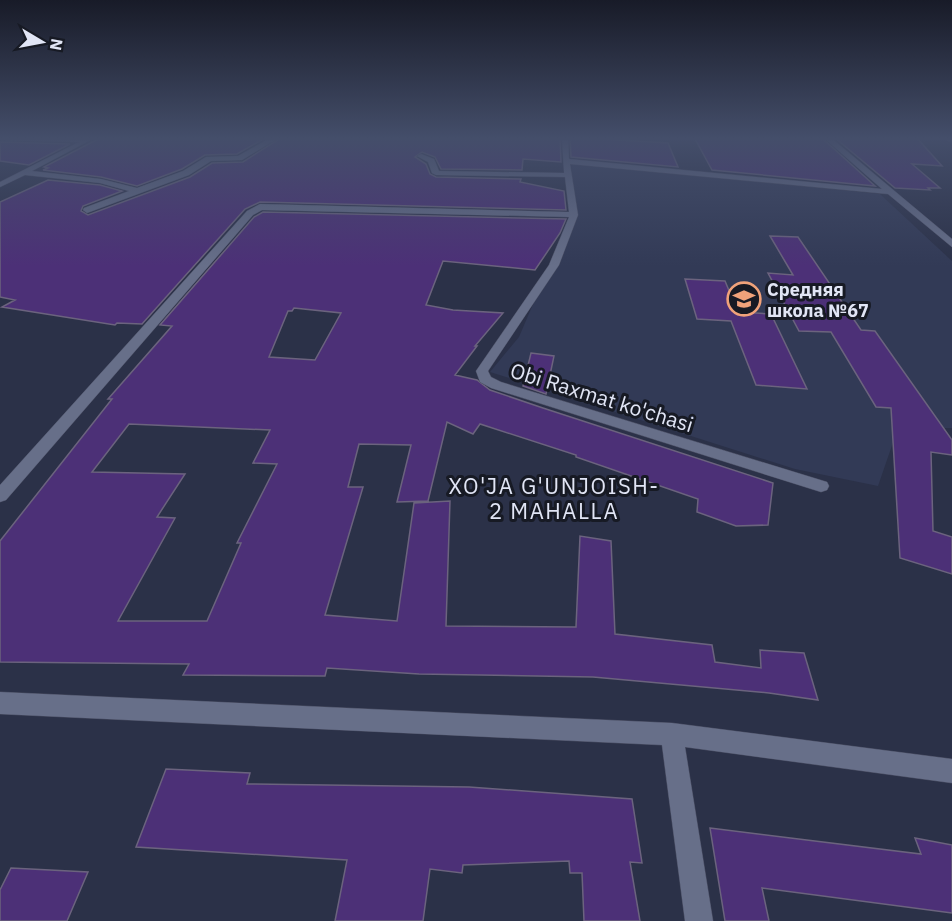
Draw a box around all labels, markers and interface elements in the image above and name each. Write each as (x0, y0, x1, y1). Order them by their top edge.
north arrow (12, 12, 72, 72)
text: N (46, 37, 68, 52)
place label: Средняя школа №67 (767, 278, 869, 322)
school or university icon: Средняя школа №67 (726, 281, 762, 317)
street label: Obi Raxmat ko'chasi (507, 356, 697, 438)
district label: XO'JA G'UNJOISH- 2 MAHALLA (448, 471, 660, 525)

